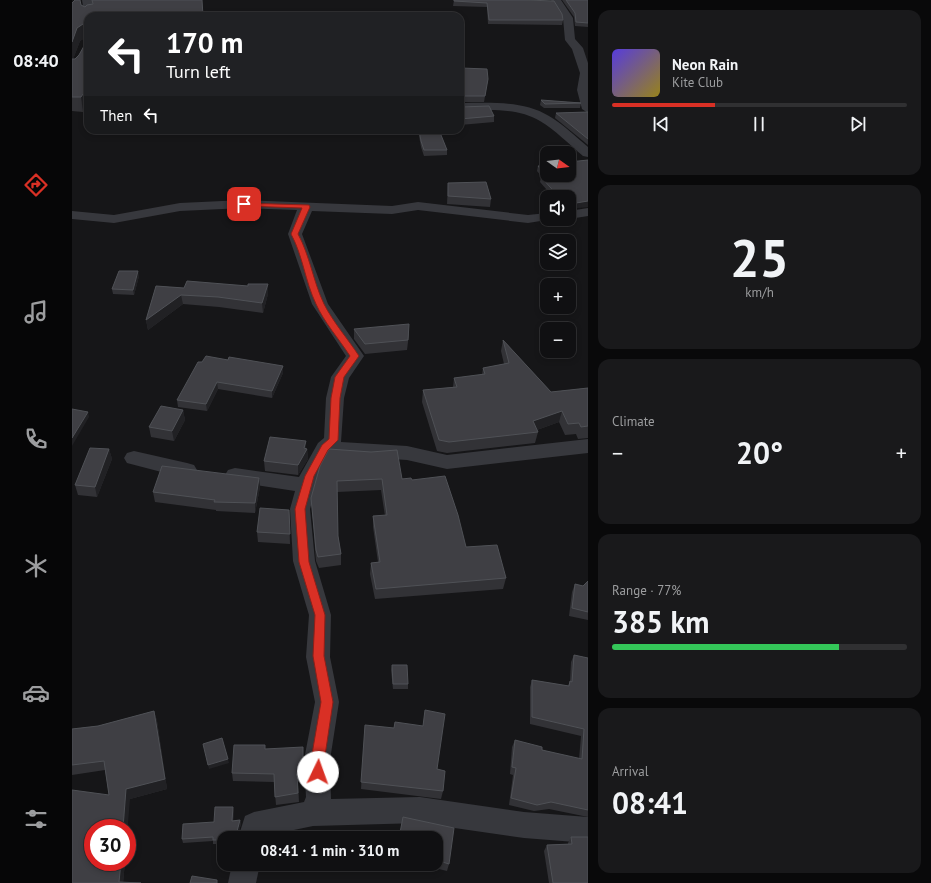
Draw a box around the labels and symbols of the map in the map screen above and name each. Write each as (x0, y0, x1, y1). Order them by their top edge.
north arrow (540, 146, 576, 182)
pin (227, 187, 261, 221)
position arrow (297, 751, 339, 793)
speed limit sign: 30 (84, 819, 136, 871)

